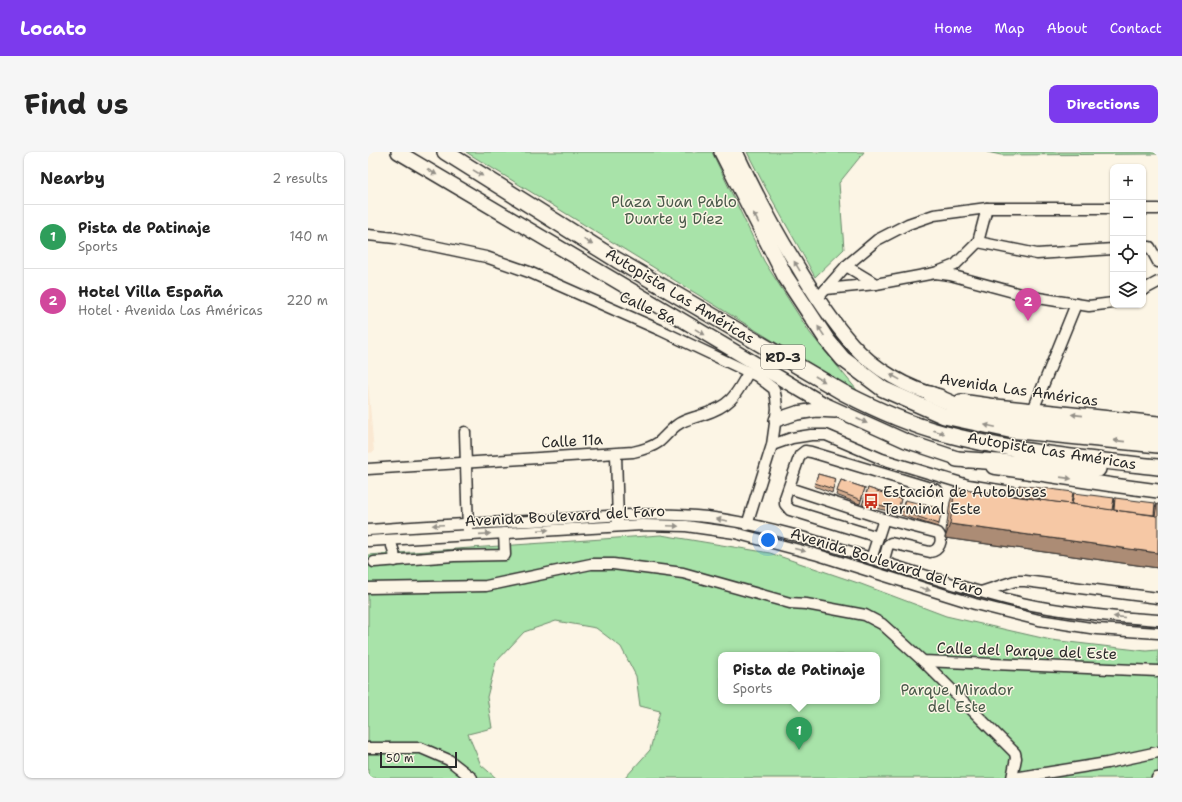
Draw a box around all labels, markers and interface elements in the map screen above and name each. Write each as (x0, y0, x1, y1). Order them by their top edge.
text: Locato (20, 16, 87, 41)
text: Home (934, 19, 973, 37)
text: Map (995, 19, 1025, 37)
text: About (1047, 19, 1088, 37)
text: Contact (1110, 19, 1162, 37)
text: Find us (24, 85, 129, 123)
button: Directions (1049, 85, 1158, 123)
map controls (1110, 164, 1146, 308)
button: + (1110, 164, 1146, 200)
text: Nearby (40, 167, 105, 189)
one-way arrow (427, 168, 437, 176)
one-way arrow (472, 169, 484, 176)
text: 2 results (272, 170, 328, 187)
park label: Plaza Juan Pablo Duarte y Díez (611, 192, 737, 229)
button: − (1110, 200, 1146, 236)
one-way arrow (753, 213, 759, 224)
text: Pista de Patinaje (78, 218, 211, 238)
text: 1 (50, 228, 56, 245)
text: 140 m (289, 228, 328, 245)
button: locate (1110, 236, 1146, 272)
text: Sports (78, 238, 118, 255)
one-way arrow (583, 238, 593, 246)
street label: Autopista Las Américas (602, 243, 758, 349)
one-way arrow (793, 260, 800, 272)
button: layers (1110, 272, 1146, 308)
text: Hotel Villa España (78, 282, 223, 302)
street label: Calle 8a (616, 287, 680, 330)
pin: 2 (1015, 288, 1041, 321)
text: 2 (48, 292, 58, 309)
text: 220 m (286, 292, 328, 309)
text: Hotel · Avenida Las Américas (78, 302, 263, 319)
one-way arrow (817, 325, 825, 336)
one-way arrow (694, 328, 706, 335)
road number: RD-3 (761, 345, 805, 369)
street label: Avenida Las Américas (938, 369, 1100, 411)
one-way arrow (889, 374, 901, 381)
one-way arrow (814, 376, 826, 383)
one-way arrow (1071, 411, 1084, 418)
one-way arrow (857, 418, 868, 424)
one-way arrow (984, 423, 996, 429)
street label: Autopista Las Américas (966, 428, 1138, 474)
street label: Calle 11a (541, 429, 604, 453)
one-way arrow (933, 429, 945, 435)
one-way arrow (1113, 438, 1125, 445)
one-way arrow (1060, 476, 1072, 482)
place label: Estación de Autobuses Terminal Este (883, 482, 1047, 519)
bus stop icon: Estación de Autobuses Terminal Este (862, 492, 880, 510)
street label: Avenida Boulevard del Faro (464, 501, 666, 531)
one-way arrow (716, 517, 728, 523)
one-way arrow (431, 522, 444, 528)
one-way arrow (667, 522, 679, 529)
street label: Avenida Boulevard del Faro (788, 523, 986, 601)
one-way arrow (537, 527, 549, 534)
one-way arrow (479, 530, 491, 537)
your location (758, 530, 778, 550)
one-way arrow (794, 548, 807, 554)
one-way arrow (919, 586, 931, 592)
one-way arrow (1113, 614, 1125, 621)
street label: Calle del Parque del Este (936, 638, 1118, 664)
popup (718, 652, 880, 704)
text: Pista de Patinaje (733, 660, 865, 680)
text: Sports (733, 680, 773, 697)
park label: Parque Mirador del Este (900, 680, 1014, 717)
pin: 1 (786, 717, 812, 750)
scale bar (380, 750, 457, 769)
text: 50 m (386, 751, 414, 766)

